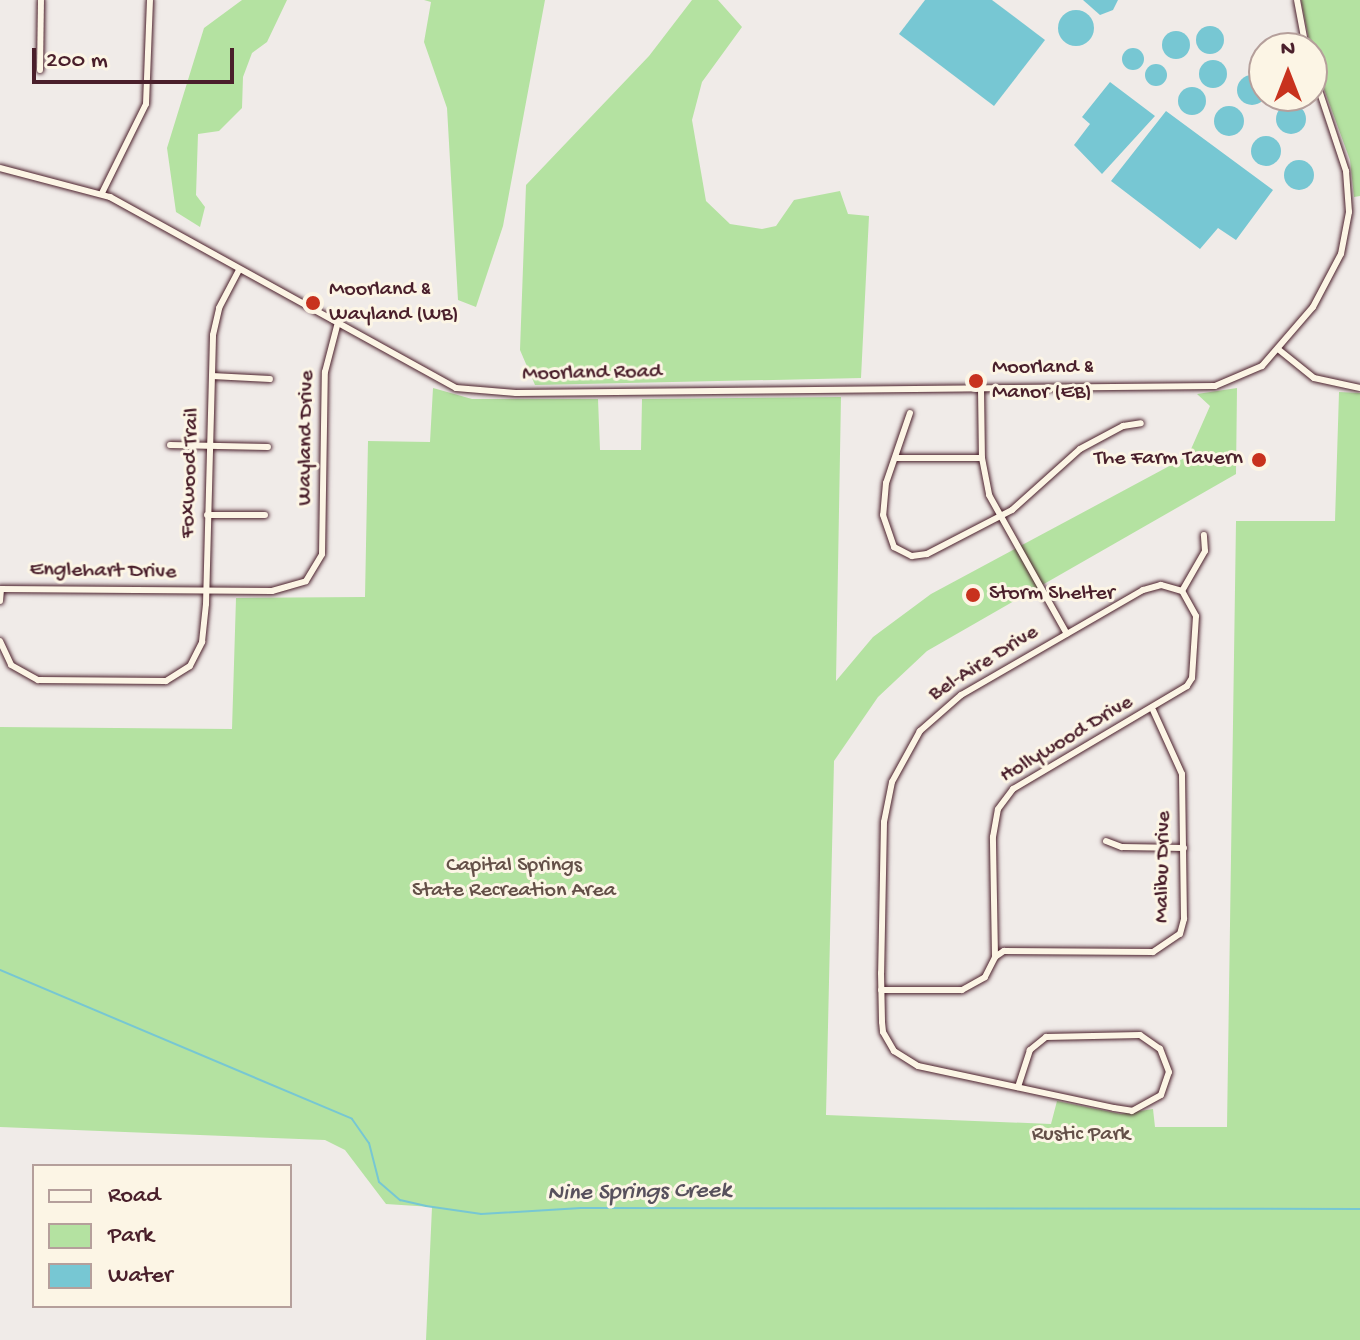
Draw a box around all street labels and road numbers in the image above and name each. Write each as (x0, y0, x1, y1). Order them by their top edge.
street label: Moorland Road (522, 360, 662, 388)
street label: Wayland Drive (293, 370, 321, 506)
street label: Foxwood Trail (176, 407, 206, 539)
street label: Englehart Drive (29, 558, 177, 586)
street label: Bel-Aire Drive (924, 620, 1044, 708)
street label: Hollywood Drive (996, 690, 1138, 790)
street label: Malibu Drive (1150, 811, 1178, 923)

